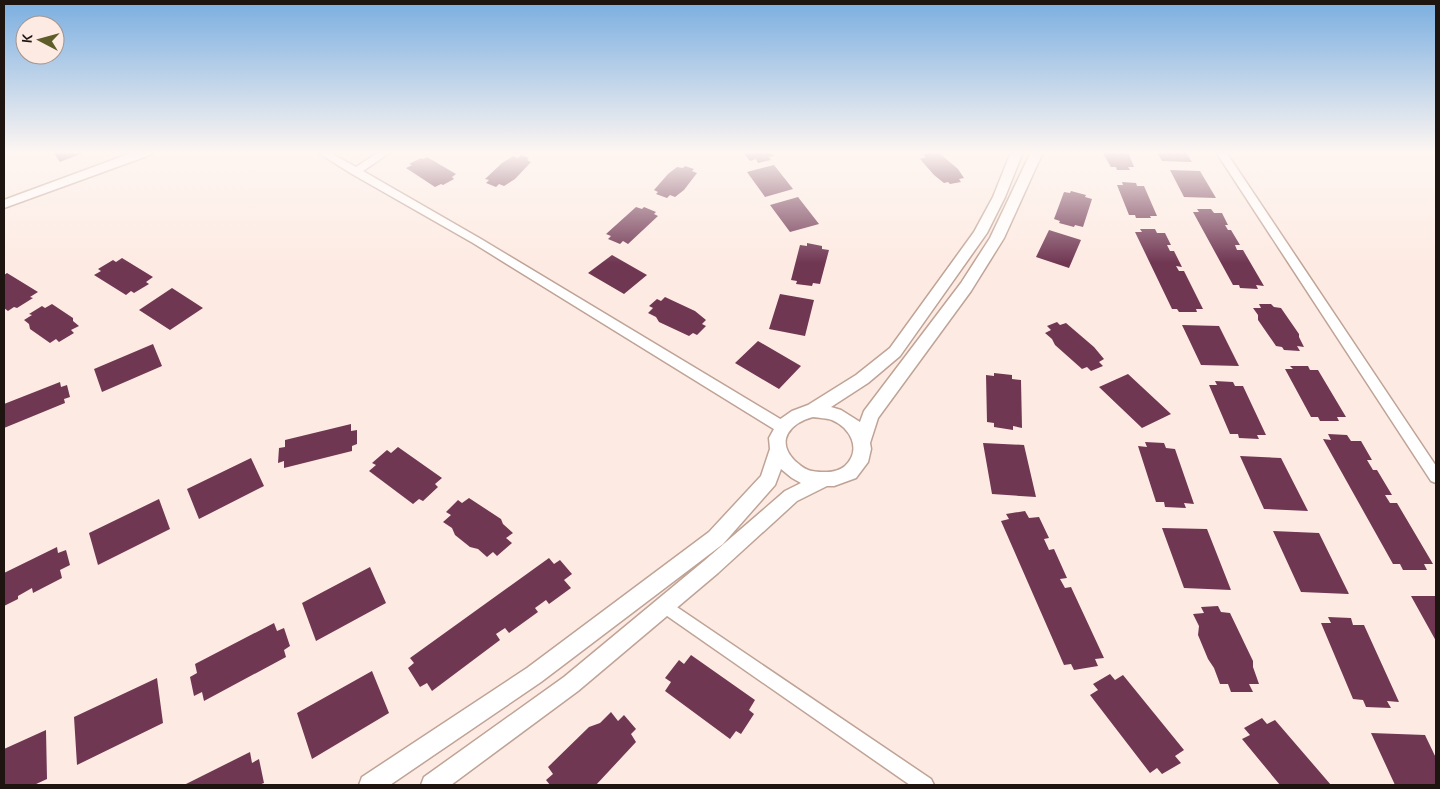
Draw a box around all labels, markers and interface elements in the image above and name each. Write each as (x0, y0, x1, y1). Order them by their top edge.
north arrow (15, 15, 65, 65)
text: K (18, 33, 37, 44)

